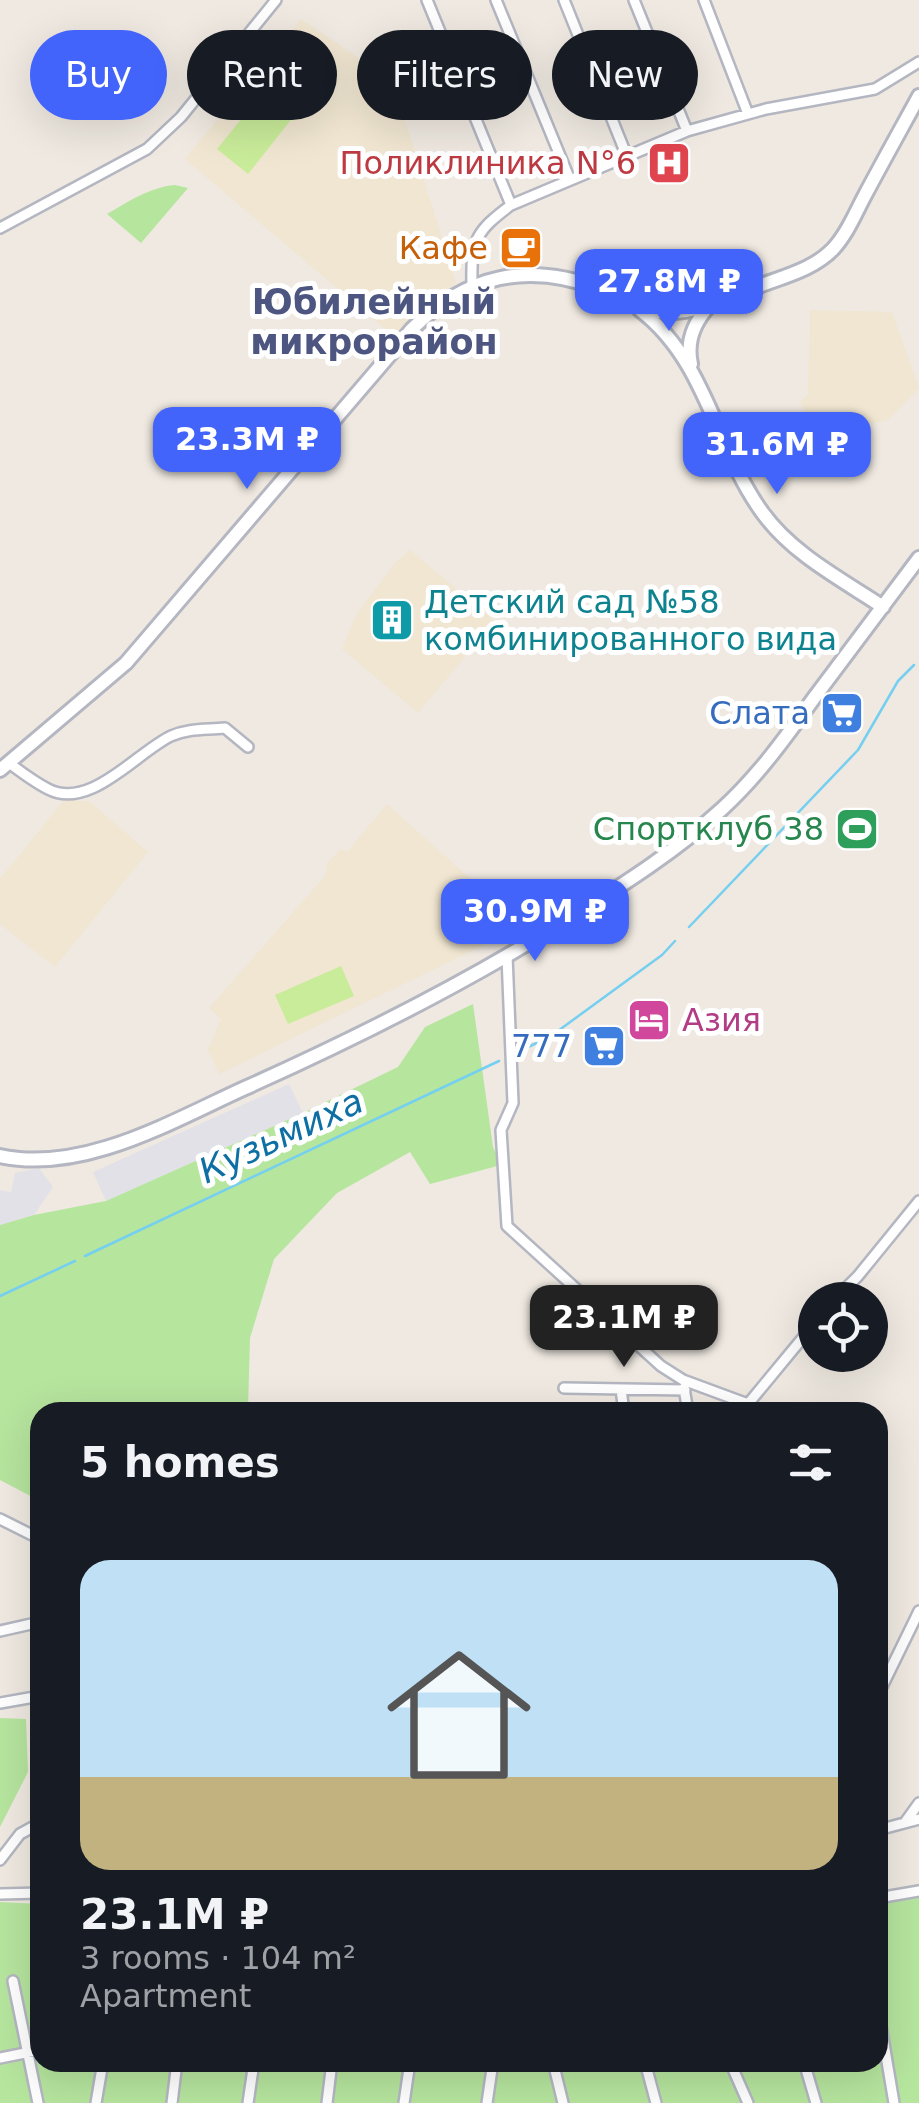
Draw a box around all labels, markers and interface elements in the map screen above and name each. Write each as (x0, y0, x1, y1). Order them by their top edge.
chip: Buy (30, 30, 167, 120)
chip: Rent (187, 30, 337, 120)
chip: Filters (357, 30, 532, 120)
chip: New (552, 30, 698, 120)
hospital icon: Поликлиника N°6 (646, 140, 692, 186)
place label: Поликлиника N°6 (339, 144, 636, 182)
cafe icon: Кафе (498, 225, 544, 271)
place label: Кафе (399, 229, 488, 267)
pin: 27.8M ₽ (577, 249, 761, 334)
text: 27.8M ₽ (597, 262, 741, 300)
district label: Юбилейный микрорайон (250, 282, 498, 362)
pin: 23.3M ₽ (155, 407, 339, 492)
pin: 31.6M ₽ (685, 412, 869, 497)
text: 23.3M ₽ (175, 420, 319, 458)
text: 31.6M ₽ (705, 425, 849, 463)
place label: Детский сад №58 комбинированного вида (424, 583, 837, 658)
building icon: Детский сад №58 комбинированного вида (369, 597, 415, 643)
supermarket icon: Слата (819, 690, 865, 736)
place label: Слата (709, 694, 810, 732)
sports icon: Спортклуб 38 (834, 806, 880, 852)
place label: Спортклуб 38 (593, 810, 824, 848)
pin: 30.9M ₽ (443, 879, 627, 964)
text: 30.9M ₽ (463, 892, 607, 930)
hotel icon: Азия (626, 997, 672, 1043)
place label: Азия (682, 1001, 761, 1039)
supermarket icon: 777 (581, 1023, 627, 1069)
place label: 777 (511, 1027, 572, 1065)
water label: Кузьмиха (193, 1081, 369, 1191)
map controls (798, 1282, 888, 1372)
button: locate (798, 1282, 888, 1372)
pin: 23.1M ₽ (532, 1285, 716, 1370)
text: 23.1M ₽ (552, 1298, 696, 1336)
icon: filters (783, 1435, 838, 1490)
text: 5 homes (80, 1438, 280, 1487)
icon: home (369, 1625, 549, 1805)
text: 23.1M ₽ (80, 1890, 269, 1939)
text: 3 rooms · 104 m² (80, 1939, 356, 1977)
text: Apartment (80, 1977, 251, 2015)

